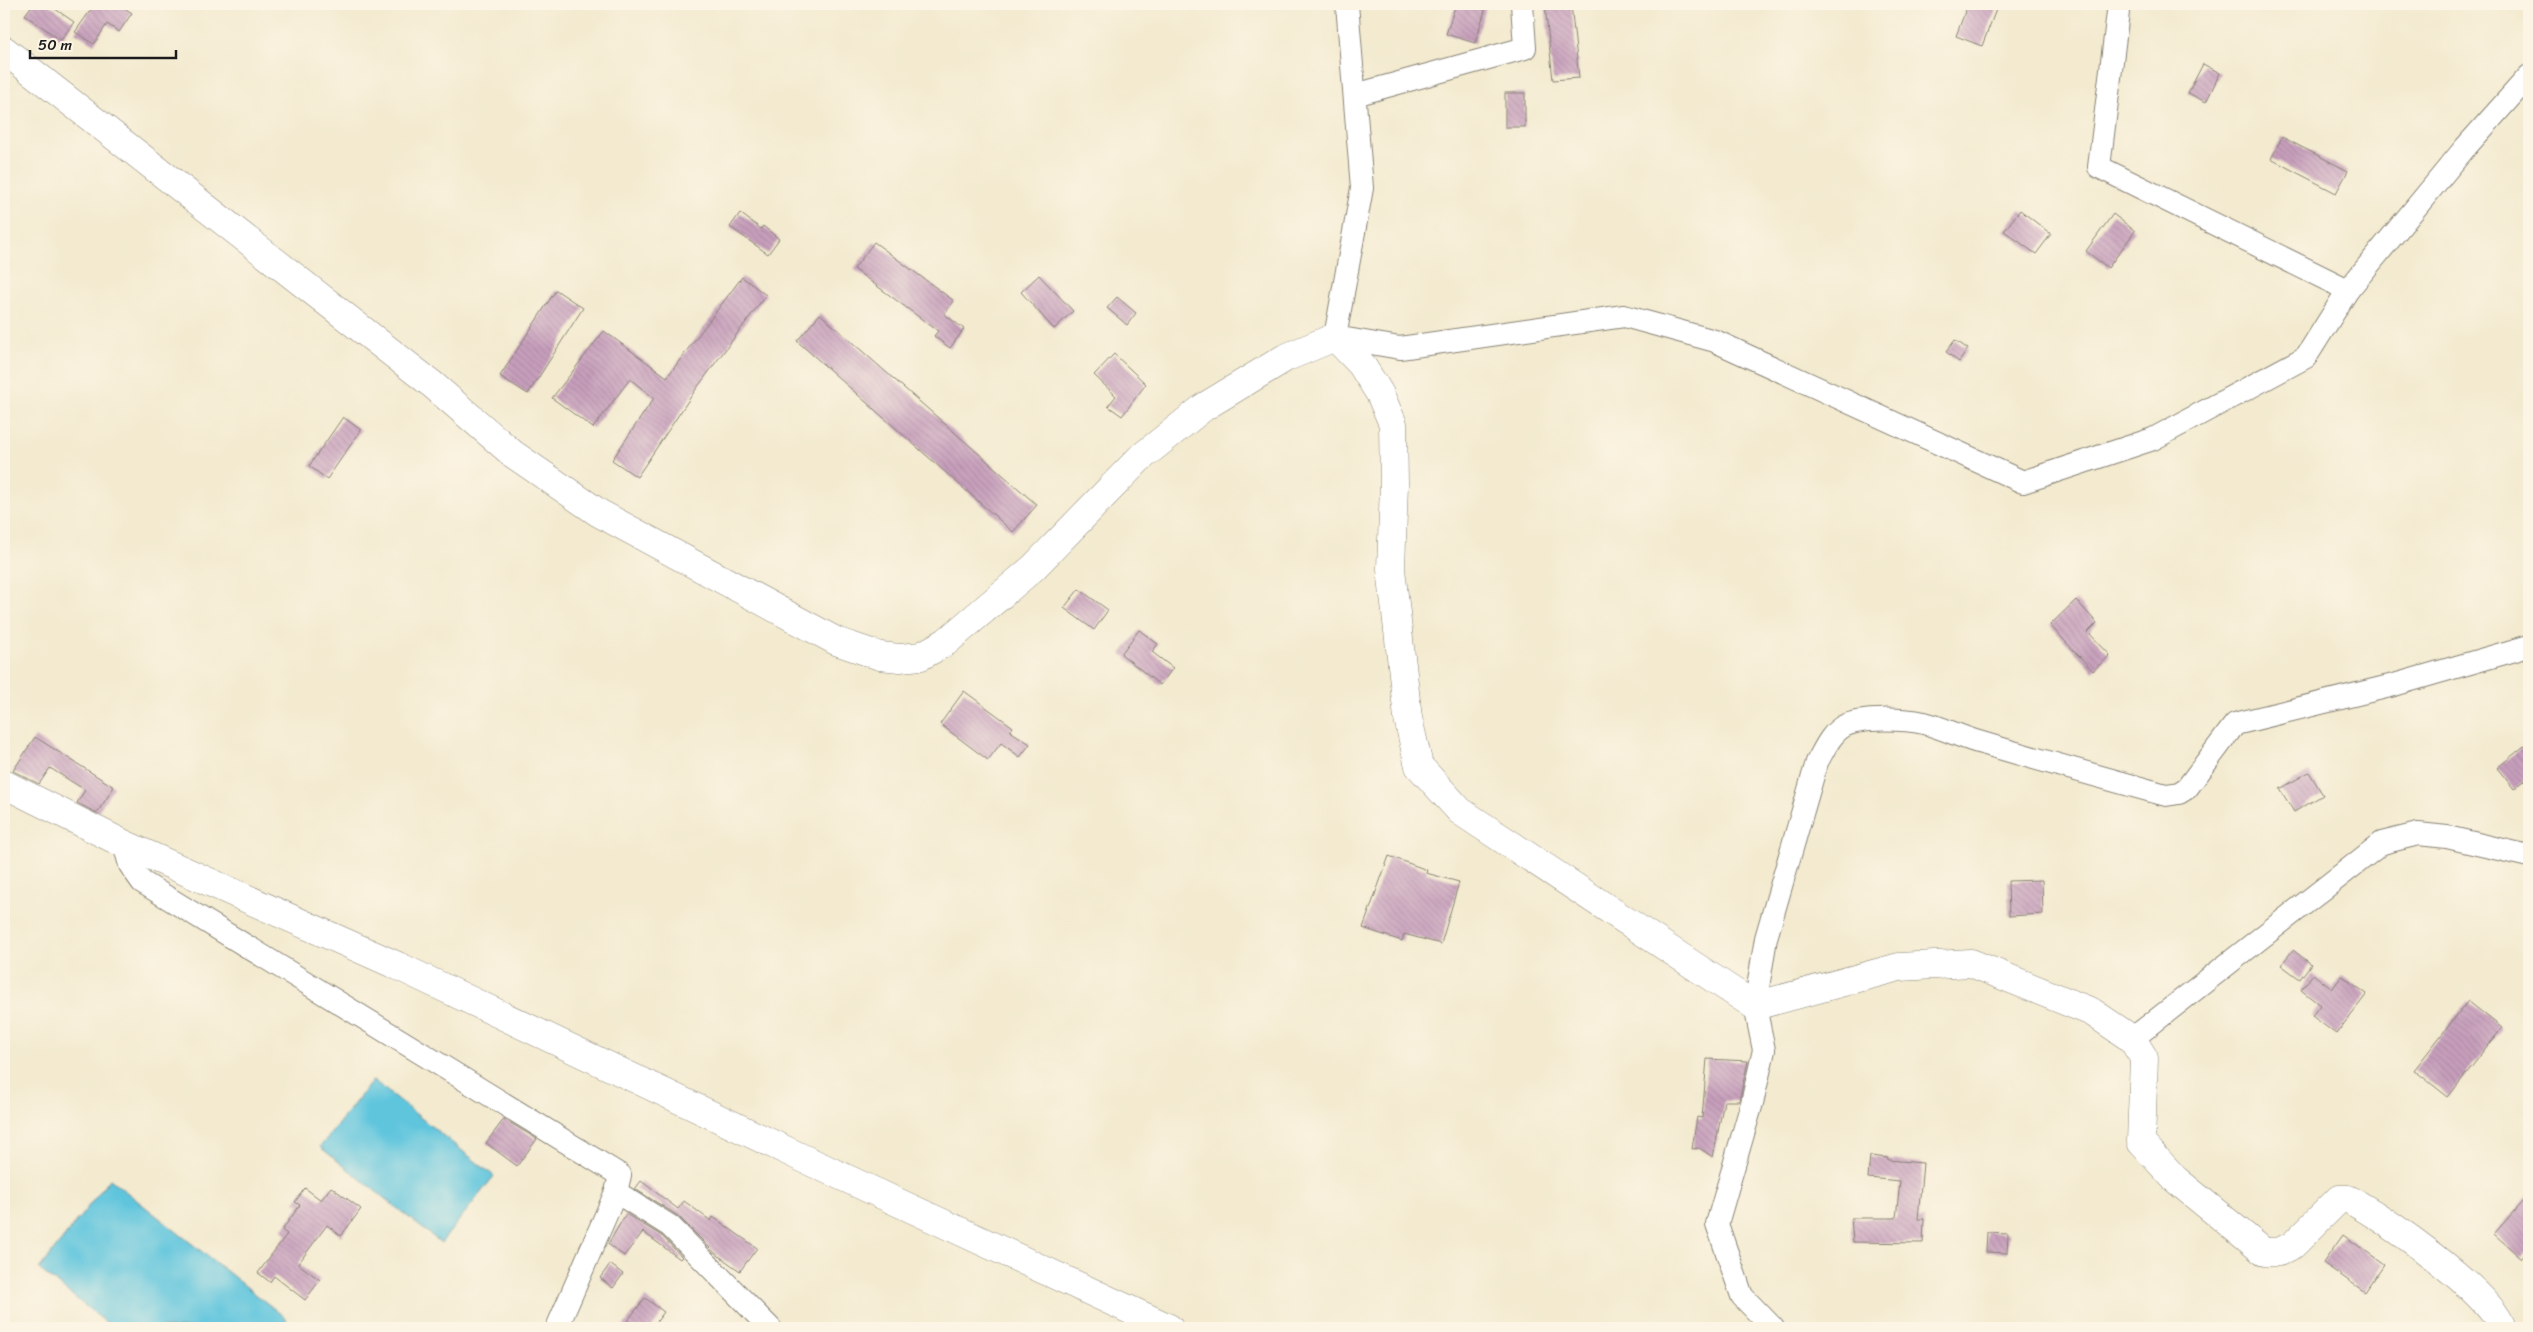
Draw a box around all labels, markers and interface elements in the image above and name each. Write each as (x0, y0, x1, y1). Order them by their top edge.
scale bar (30, 28, 176, 60)
text: 50 m (38, 32, 73, 58)

